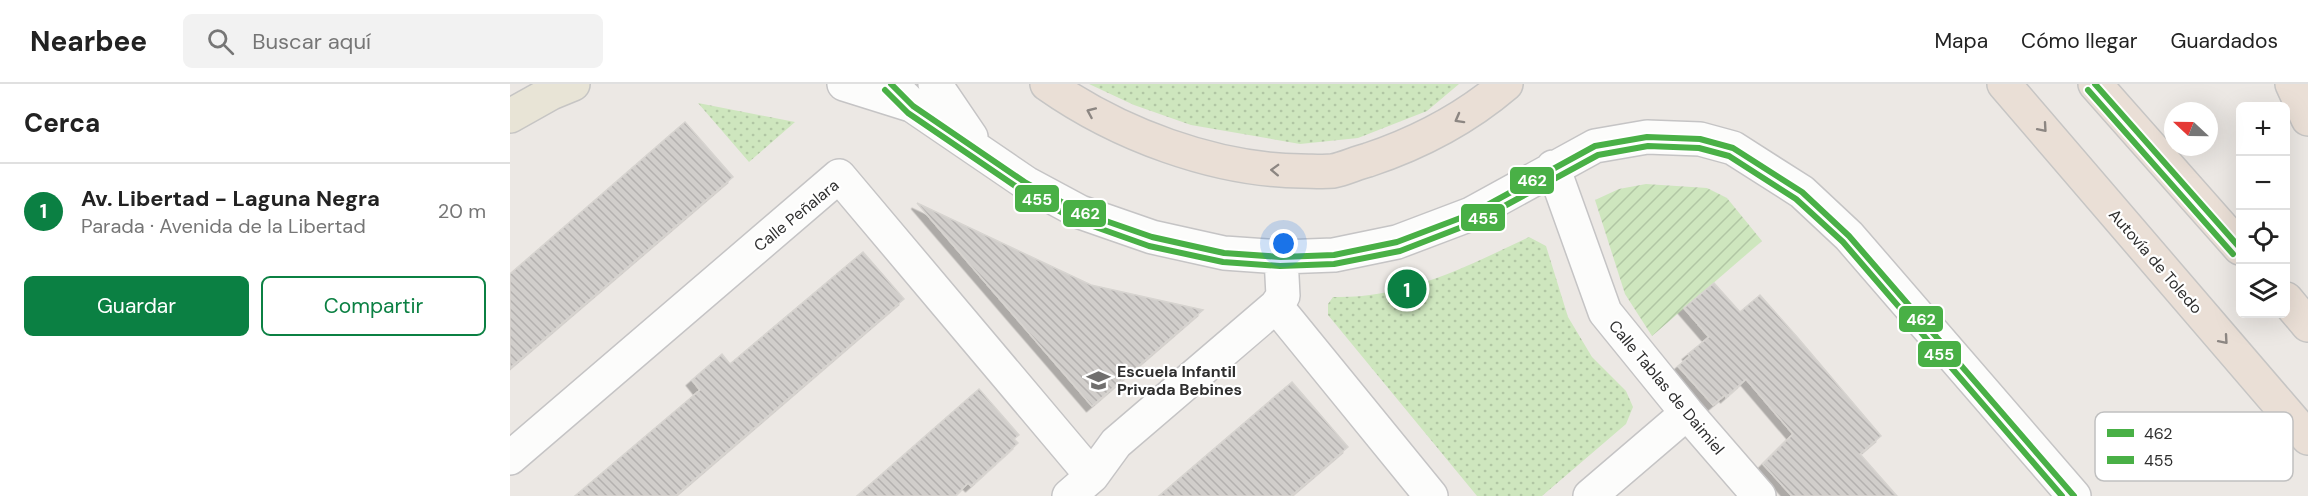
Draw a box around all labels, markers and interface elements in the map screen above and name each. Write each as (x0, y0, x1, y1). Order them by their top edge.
search box (183, 14, 603, 68)
text: Nearbee (30, 23, 147, 60)
icon: search (204, 25, 237, 58)
text: Buscar aquí (252, 27, 371, 56)
text: Mapa (1934, 27, 1988, 55)
text: Cómo llegar (2021, 27, 2138, 55)
text: Guardados (2171, 27, 2278, 55)
north arrow (2164, 102, 2218, 156)
map controls (2236, 102, 2290, 318)
button: + (2236, 102, 2290, 156)
text: Cerca (24, 106, 100, 140)
one-way arrow (1086, 107, 1097, 119)
one-way arrow (1455, 112, 1466, 123)
one-way arrow (2036, 121, 2047, 132)
button: − (2236, 156, 2290, 210)
one-way arrow (1271, 164, 1280, 177)
line badge: 462 (1509, 166, 1555, 195)
text: 462 (1517, 170, 1547, 191)
street label: Calle Peñalara (750, 175, 843, 256)
text: Av. Libertad - Laguna Negra (81, 184, 380, 213)
line badge: 455 (1014, 184, 1060, 213)
text: 455 (1022, 189, 1052, 210)
text: 1 (40, 198, 47, 224)
text: 20 m (438, 198, 486, 224)
line badge: 462 (1062, 199, 1107, 228)
text: 462 (1070, 203, 1100, 224)
line badge: 455 (1460, 203, 1506, 232)
street label: Autovía de Toledo (2104, 205, 2207, 318)
text: 455 (1468, 208, 1498, 229)
button: locate (2236, 210, 2290, 264)
text: Parada · Avenida de la Libertad (81, 213, 366, 239)
your location (1269, 229, 1298, 258)
button: layers (2236, 264, 2290, 318)
pin: 1 (1388, 266, 1426, 312)
button: Guardar (24, 276, 249, 336)
button: Compartir (261, 276, 486, 336)
line badge: 462 (1898, 305, 1944, 333)
text: 462 (1906, 309, 1936, 330)
street label: Calle Tablas de Daimiel (1604, 316, 1729, 459)
one-way arrow (2217, 333, 2228, 344)
line badge: 455 (1917, 340, 1962, 368)
text: 455 (1924, 344, 1954, 365)
place label: Escuela Infantil Privada Bebines (1117, 361, 1242, 400)
school or university icon: Escuela Infantil Privada Bebines (1086, 367, 1112, 393)
legend (2095, 412, 2293, 481)
text: 462 (2144, 423, 2173, 444)
text: 455 (2144, 450, 2173, 471)

